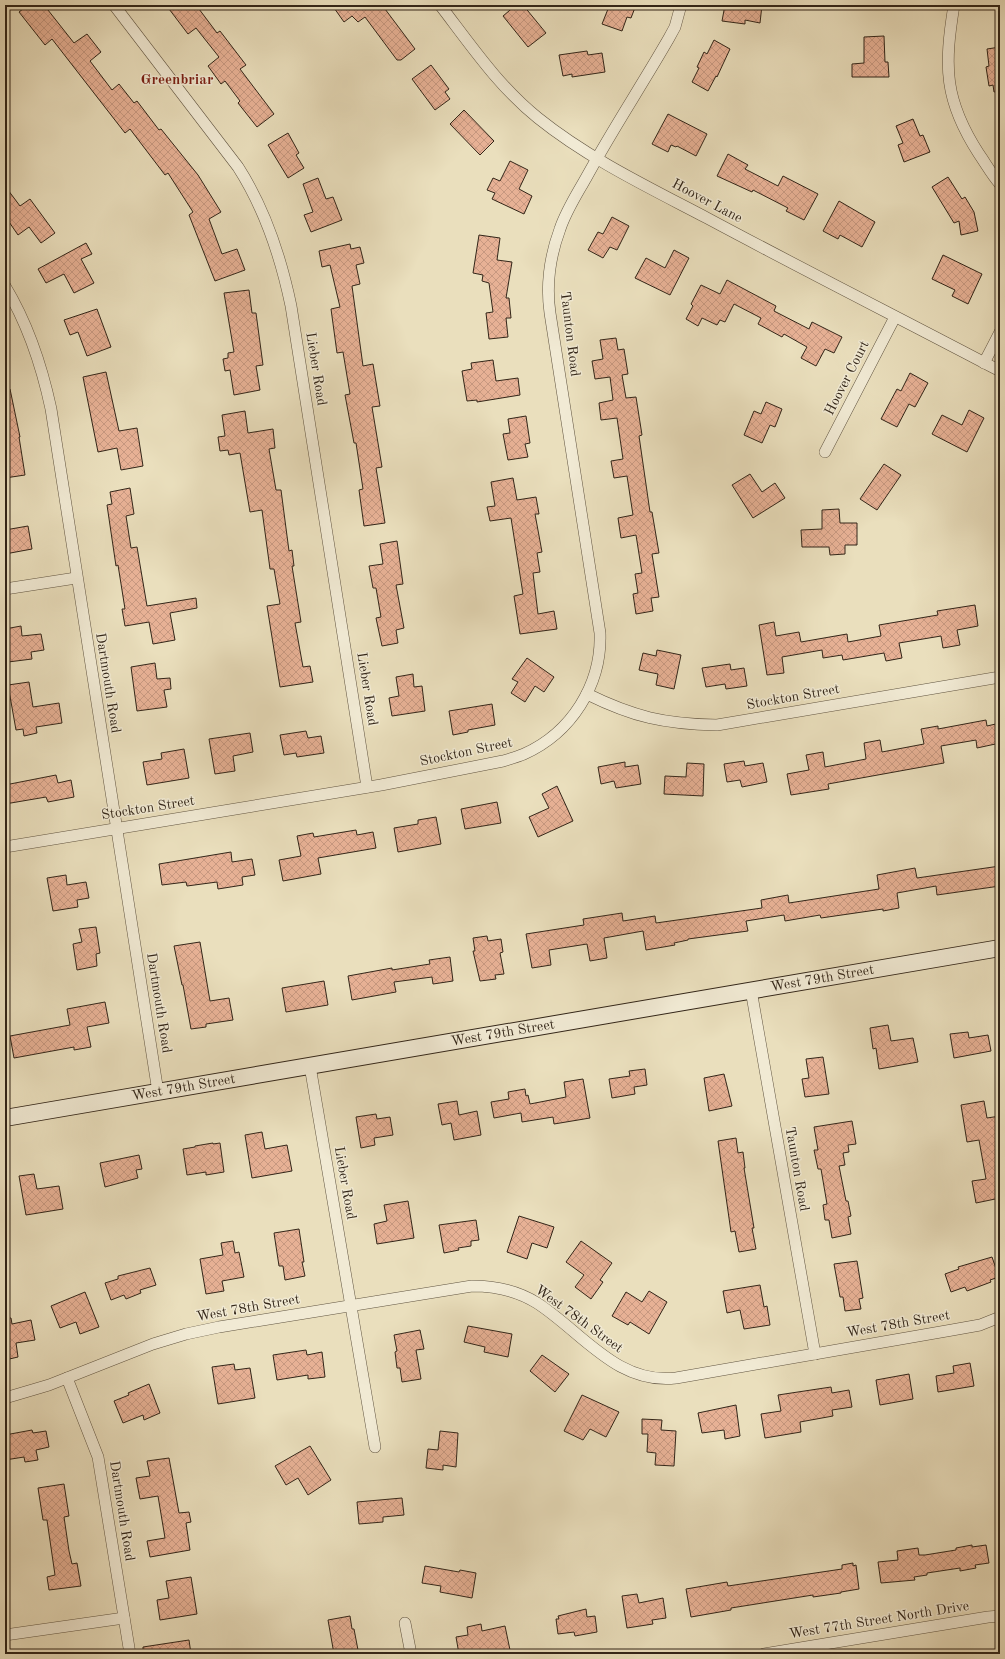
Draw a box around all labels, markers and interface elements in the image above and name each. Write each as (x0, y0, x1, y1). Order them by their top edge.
district label: Greenbriar (141, 73, 214, 88)
street label: Hoover Lane (670, 177, 744, 225)
street label: Taunton Road (558, 291, 582, 377)
street label: Lieber Road (303, 331, 329, 407)
street label: Hoover Court (822, 338, 872, 418)
street label: Dartmouth Road (93, 632, 123, 734)
street label: Lieber Road (354, 651, 380, 727)
street label: Stockton Street (745, 682, 841, 712)
street label: Stockton Street (418, 735, 514, 769)
street label: Stockton Street (100, 794, 196, 822)
street label: Dartmouth Road (144, 952, 174, 1054)
street label: West 79th Street (769, 963, 875, 994)
street label: West 79th Street (450, 1017, 556, 1049)
street label: West 79th Street (131, 1072, 236, 1103)
street label: Taunton Road (783, 1126, 811, 1212)
street label: Lieber Road (332, 1145, 358, 1221)
street label: West 78th Street (533, 1283, 626, 1355)
street label: West 78th Street (195, 1292, 301, 1324)
street label: West 78th Street (845, 1308, 951, 1340)
street label: Dartmouth Road (107, 1460, 137, 1562)
street label: West 77th Street North Drive (788, 1599, 970, 1641)

